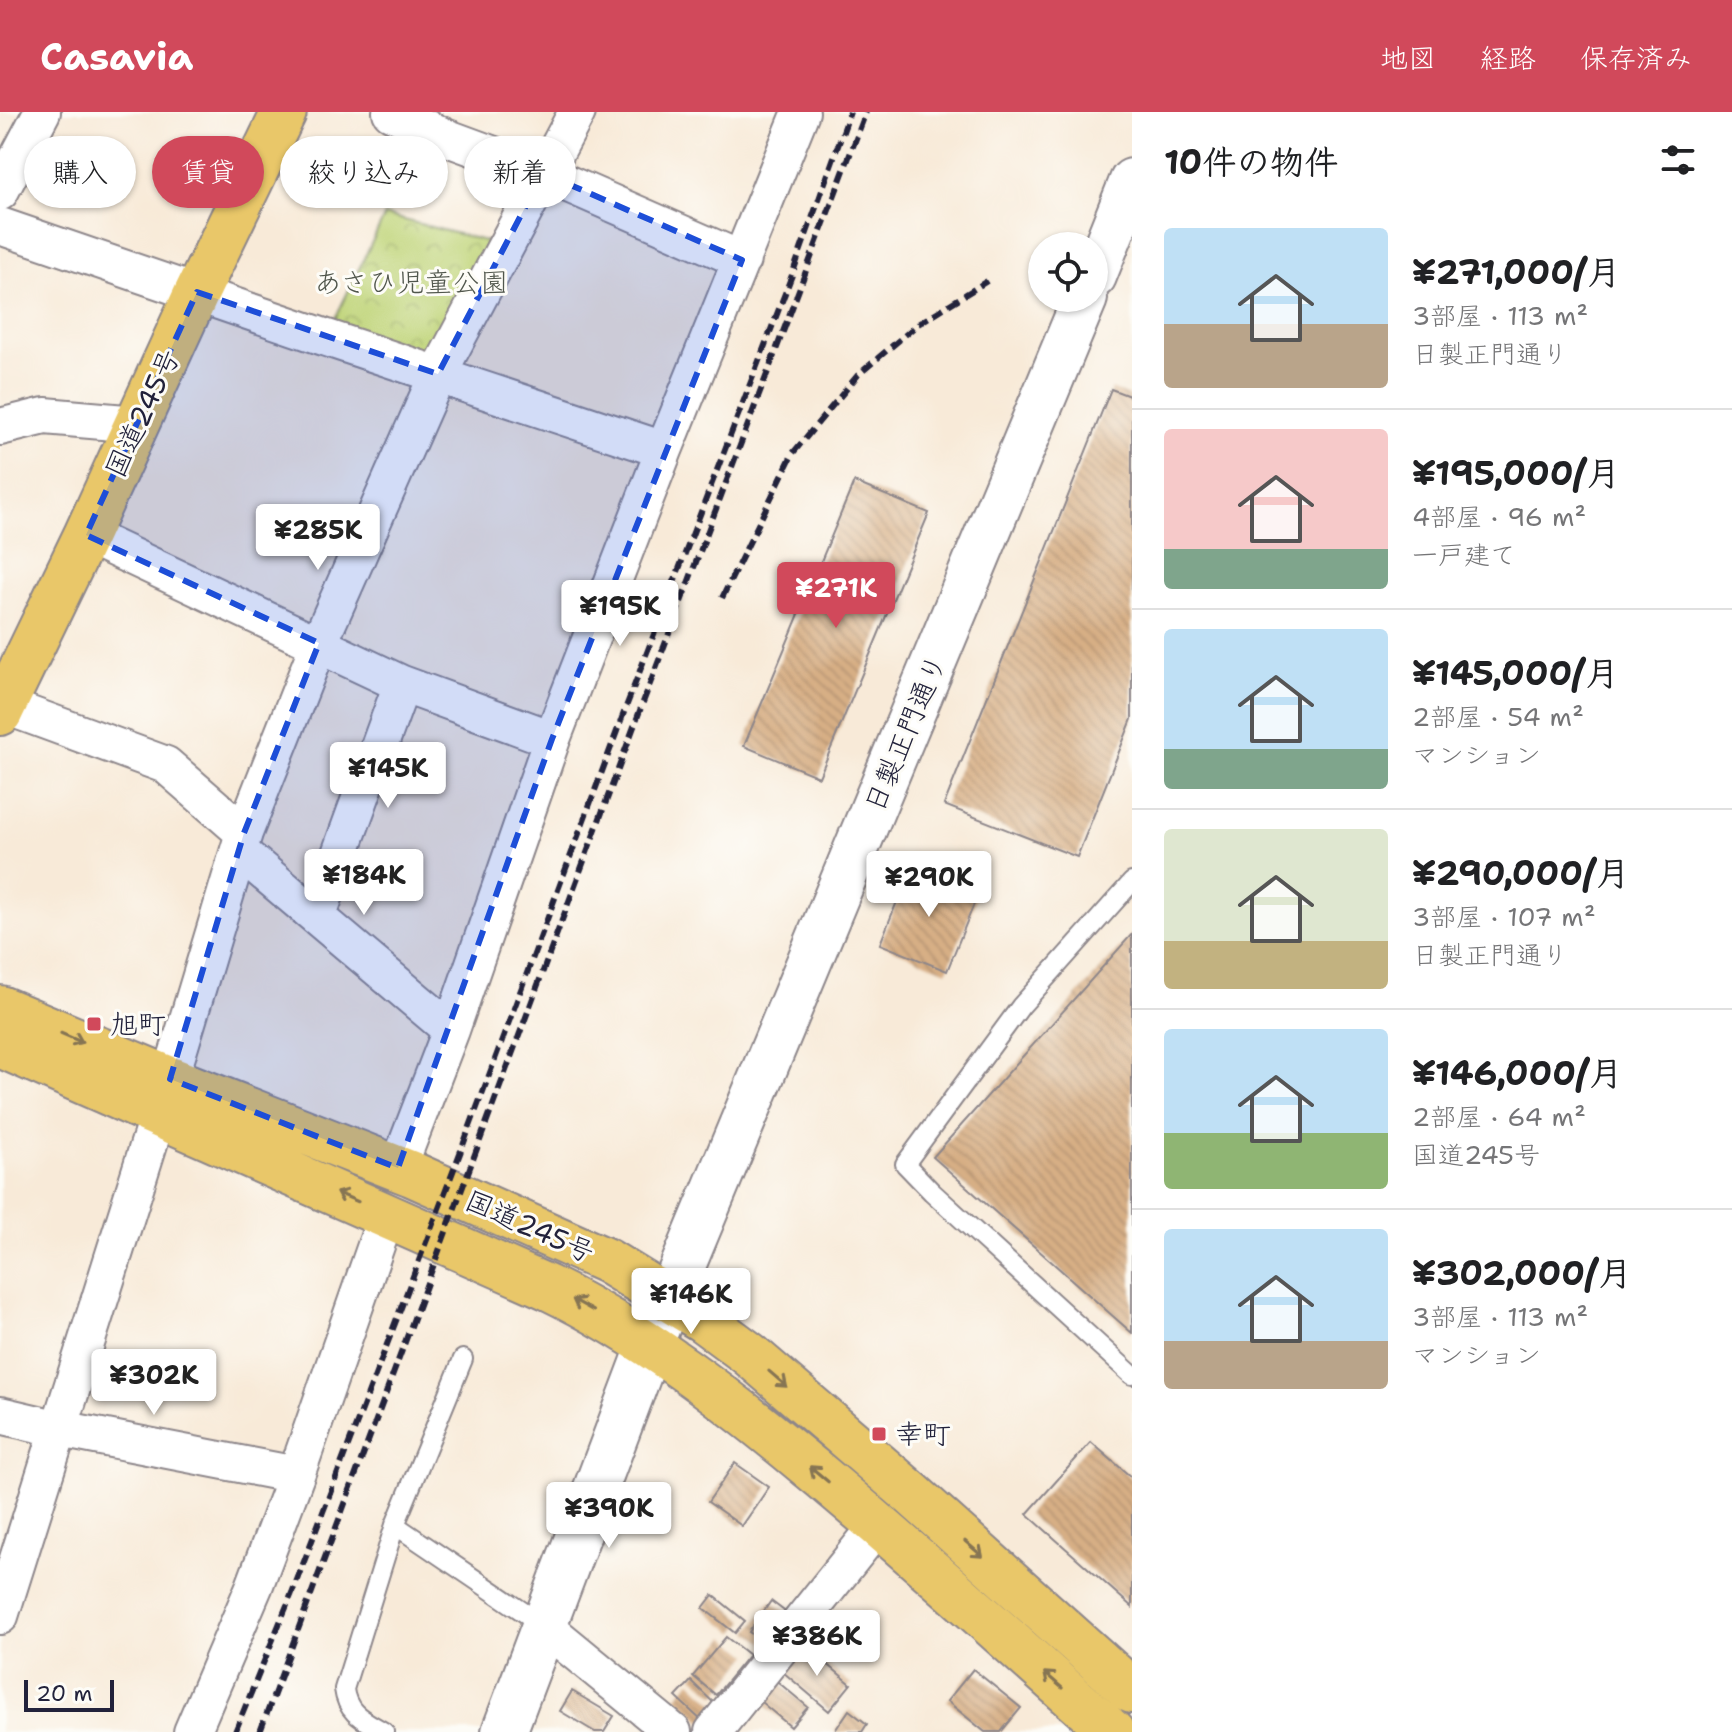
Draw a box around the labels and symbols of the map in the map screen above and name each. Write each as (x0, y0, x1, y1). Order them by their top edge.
park label: あさひ児童公園 (314, 263, 508, 301)
street label: 国道245号 (96, 343, 188, 483)
pin: ¥285K (262, 504, 374, 572)
pin: ¥271K (780, 562, 892, 630)
pin: ¥195K (564, 580, 676, 648)
street label: 日製正門通り (855, 648, 955, 818)
pin: ¥145K (332, 742, 444, 810)
pin: ¥184K (308, 849, 420, 917)
pin: ¥290K (873, 851, 985, 919)
place label: 旭町 (110, 1005, 166, 1043)
marker: 旭町 (85, 1015, 103, 1033)
one-way arrow (59, 1032, 84, 1046)
street label: 国道245号 (459, 1181, 601, 1271)
one-way arrow (335, 1188, 360, 1203)
pin: ¥146K (635, 1268, 747, 1336)
one-way arrow (572, 1297, 595, 1313)
pin: ¥302K (98, 1349, 210, 1417)
one-way arrow (767, 1369, 787, 1387)
place label: 幸町 (895, 1415, 951, 1453)
marker: 幸町 (870, 1425, 888, 1443)
one-way arrow (810, 1465, 830, 1483)
pin: ¥390K (553, 1482, 665, 1550)
one-way arrow (963, 1540, 983, 1558)
pin: ¥386K (761, 1610, 873, 1678)
one-way arrow (1044, 1672, 1064, 1690)
scale bar (24, 1676, 114, 1712)

